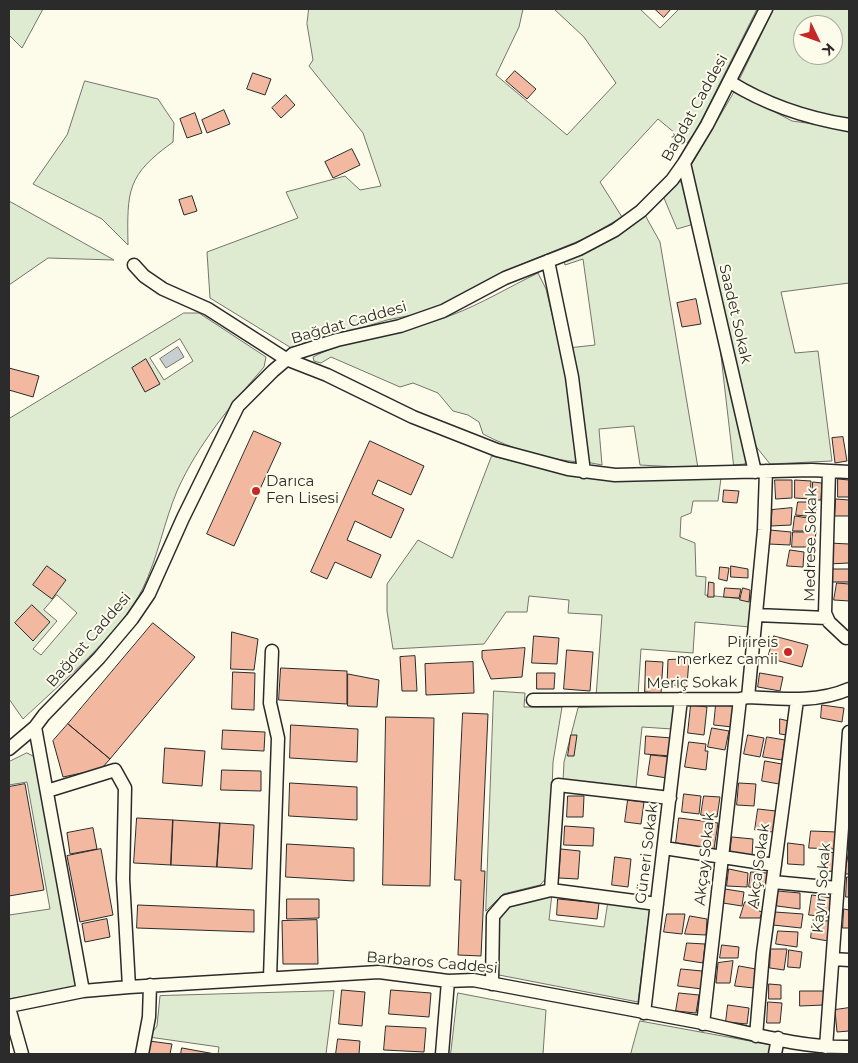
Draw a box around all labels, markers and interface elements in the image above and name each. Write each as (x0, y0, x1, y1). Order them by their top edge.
north arrow (793, 15, 843, 65)
text: K (818, 39, 839, 59)
street label: Bağdat Caddesi (658, 51, 732, 165)
street label: Saadet Sokak (715, 263, 755, 365)
street label: Bağdat Caddesi (289, 298, 409, 348)
place label: Darıca Fen Lisesi (266, 473, 339, 508)
marker: Darıca Fen Lisesi (250, 485, 262, 497)
street label: Medrese Sokak (801, 488, 821, 602)
street label: Bağdat Caddesi (43, 589, 135, 691)
place label: Pirireis merkez camii (677, 634, 778, 669)
marker: Pirireis merkez camii (782, 646, 794, 658)
street label: Meriç Sokak (646, 673, 738, 693)
street label: Güneri Sokak (632, 803, 662, 905)
street label: Akçay Sokak (691, 811, 719, 907)
street label: Akça Sokak (744, 822, 774, 910)
street label: Kayın Sokak (809, 842, 835, 934)
street label: Barbaros Caddesi (366, 948, 498, 978)

